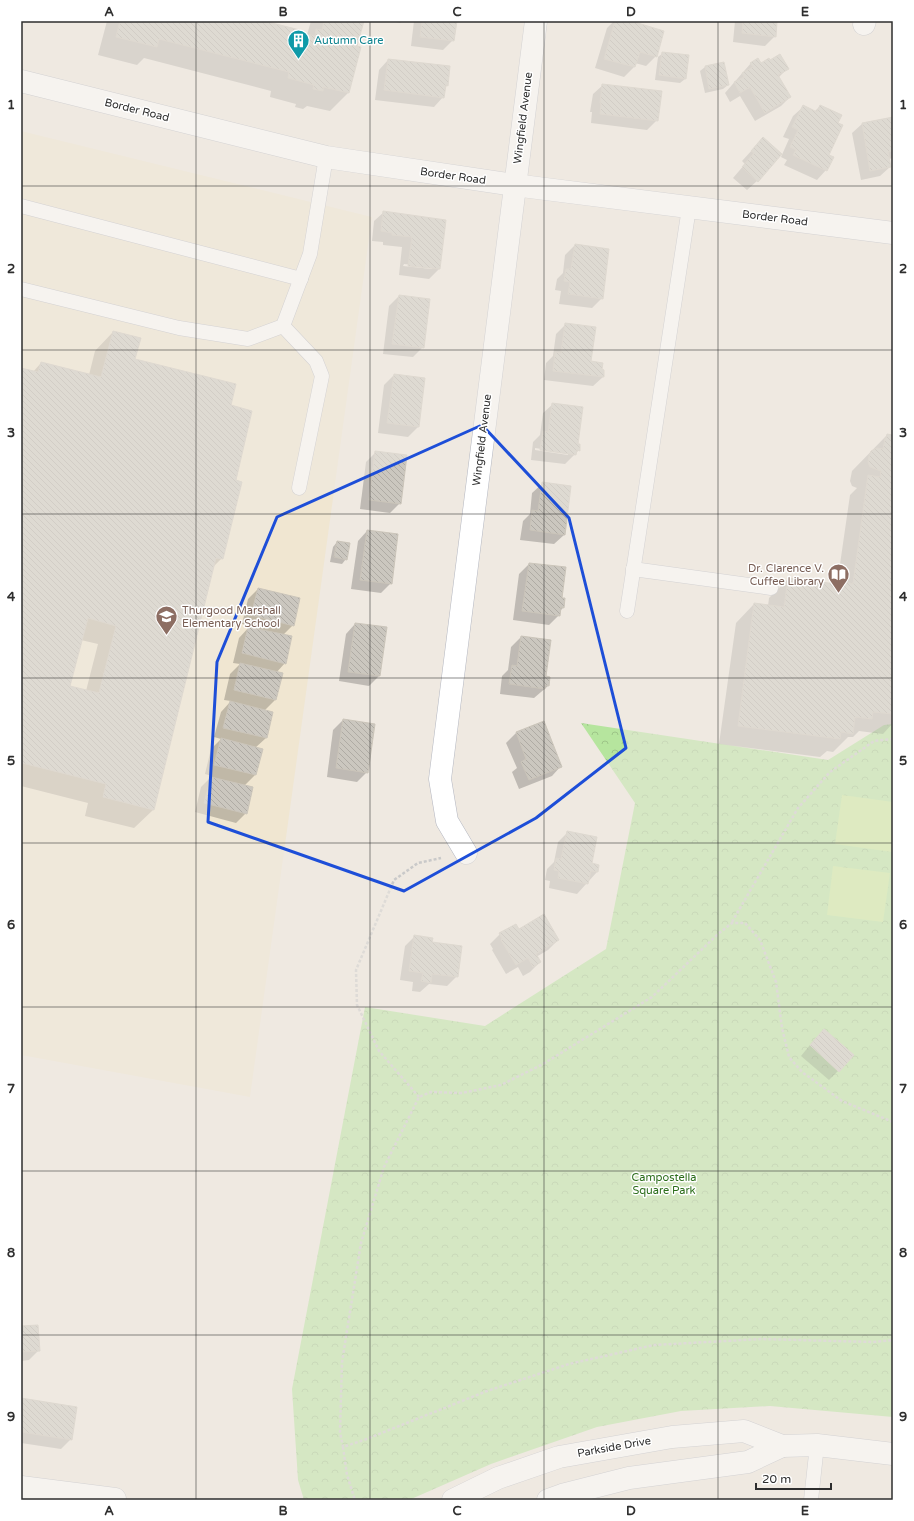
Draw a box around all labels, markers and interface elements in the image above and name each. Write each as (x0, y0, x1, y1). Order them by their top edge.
text: A (104, 4, 114, 20)
text: B (278, 4, 288, 20)
text: C (452, 4, 462, 20)
text: D (626, 4, 636, 20)
text: E (801, 4, 809, 20)
building icon: Autumn Care (286, 27, 312, 60)
place label: Autumn Care (314, 34, 383, 47)
street label: Wingfield Avenue (511, 71, 535, 165)
street label: Border Road (103, 96, 171, 124)
text: 1 (7, 97, 15, 113)
text: 1 (899, 97, 907, 113)
street label: Border Road (419, 165, 487, 187)
street label: Border Road (741, 208, 809, 228)
text: 2 (7, 261, 15, 277)
text: 2 (899, 261, 907, 277)
street label: Wingfield Avenue (470, 393, 494, 487)
text: 3 (7, 425, 15, 441)
text: 3 (899, 425, 907, 441)
library icon: Dr. Clarence V. Cuffee Library (826, 561, 852, 594)
place label: Dr. Clarence V. Cuffee Library (748, 562, 824, 588)
text: 4 (7, 589, 16, 605)
text: 4 (899, 589, 908, 605)
school or university icon: Thurgood Marshall Elementary School (154, 603, 180, 636)
place label: Thurgood Marshall Elementary School (182, 604, 281, 630)
text: 5 (7, 753, 15, 769)
text: 5 (899, 753, 907, 769)
text: 6 (7, 917, 15, 933)
text: 6 (899, 917, 907, 933)
text: 7 (7, 1081, 15, 1097)
text: 7 (899, 1081, 907, 1097)
park label: Campostella Square Park (632, 1171, 696, 1197)
text: 8 (7, 1245, 15, 1261)
text: 8 (899, 1245, 907, 1261)
text: 9 (7, 1409, 15, 1425)
text: 9 (899, 1409, 907, 1425)
street label: Parkside Drive (576, 1434, 652, 1460)
scale bar (756, 1465, 831, 1491)
text: 20 m (762, 1472, 791, 1486)
text: A (104, 1503, 114, 1519)
text: B (278, 1503, 288, 1519)
text: C (452, 1503, 462, 1519)
text: D (626, 1503, 636, 1519)
text: E (801, 1503, 809, 1519)

